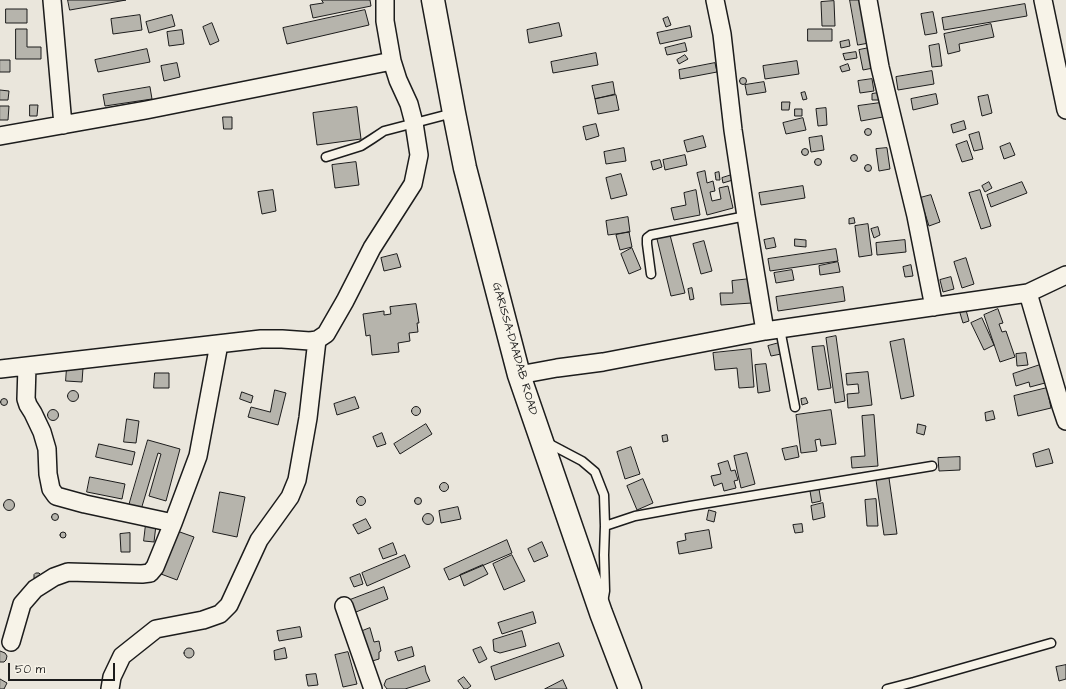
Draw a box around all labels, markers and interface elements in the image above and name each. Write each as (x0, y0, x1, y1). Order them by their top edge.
street label: GARISSA-DAADAB ROAD (488, 281, 540, 417)
scale bar (10, 655, 117, 681)
text: 50 m (15, 661, 45, 678)

